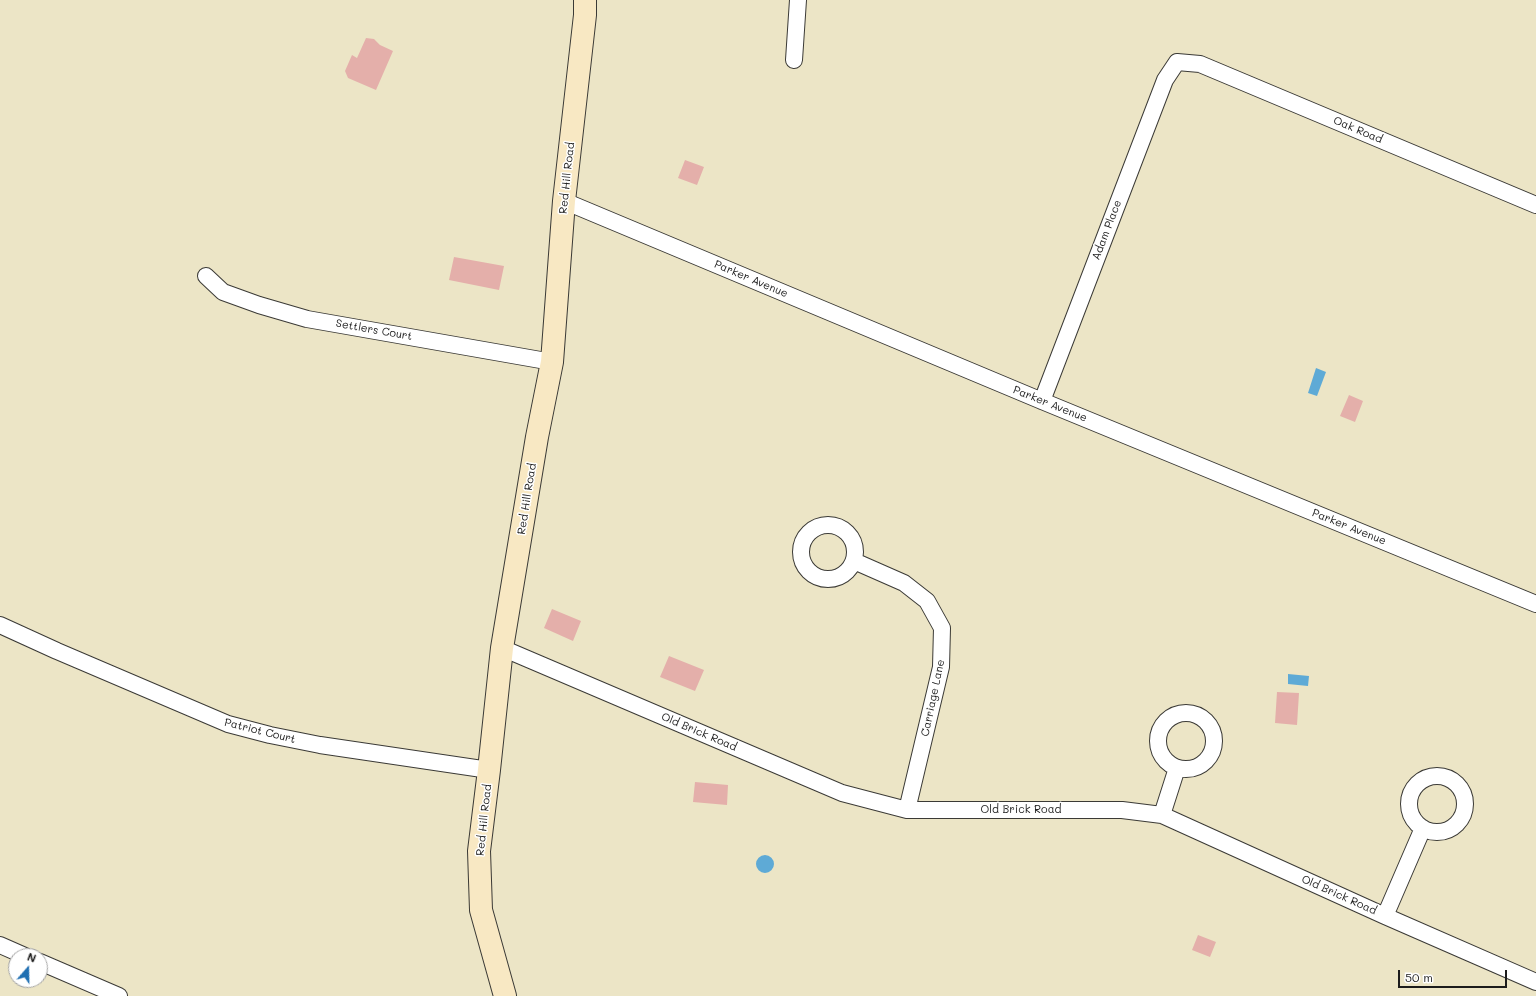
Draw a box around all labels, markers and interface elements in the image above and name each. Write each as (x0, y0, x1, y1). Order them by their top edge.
street label: Oak Road (1331, 114, 1385, 146)
street label: Red Hill Road (557, 142, 577, 214)
street label: Adam Place (1089, 198, 1125, 262)
street label: Parker Avenue (712, 258, 790, 300)
street label: Settlers Court (335, 317, 413, 343)
street label: Parker Avenue (1011, 383, 1089, 425)
street label: Red Hill Road (515, 462, 539, 536)
street label: Parker Avenue (1310, 506, 1388, 548)
street label: Carriage Lane (918, 658, 948, 738)
street label: Old Brick Road (659, 710, 739, 754)
street label: Patriot Court (223, 716, 297, 746)
street label: Red Hill Road (474, 784, 494, 856)
street label: Old Brick Road (981, 803, 1061, 817)
street label: Old Brick Road (1299, 873, 1379, 917)
north arrow (8, 948, 48, 988)
text: N (25, 949, 38, 966)
scale bar (1400, 962, 1509, 988)
text: 50 m (1405, 969, 1433, 985)

